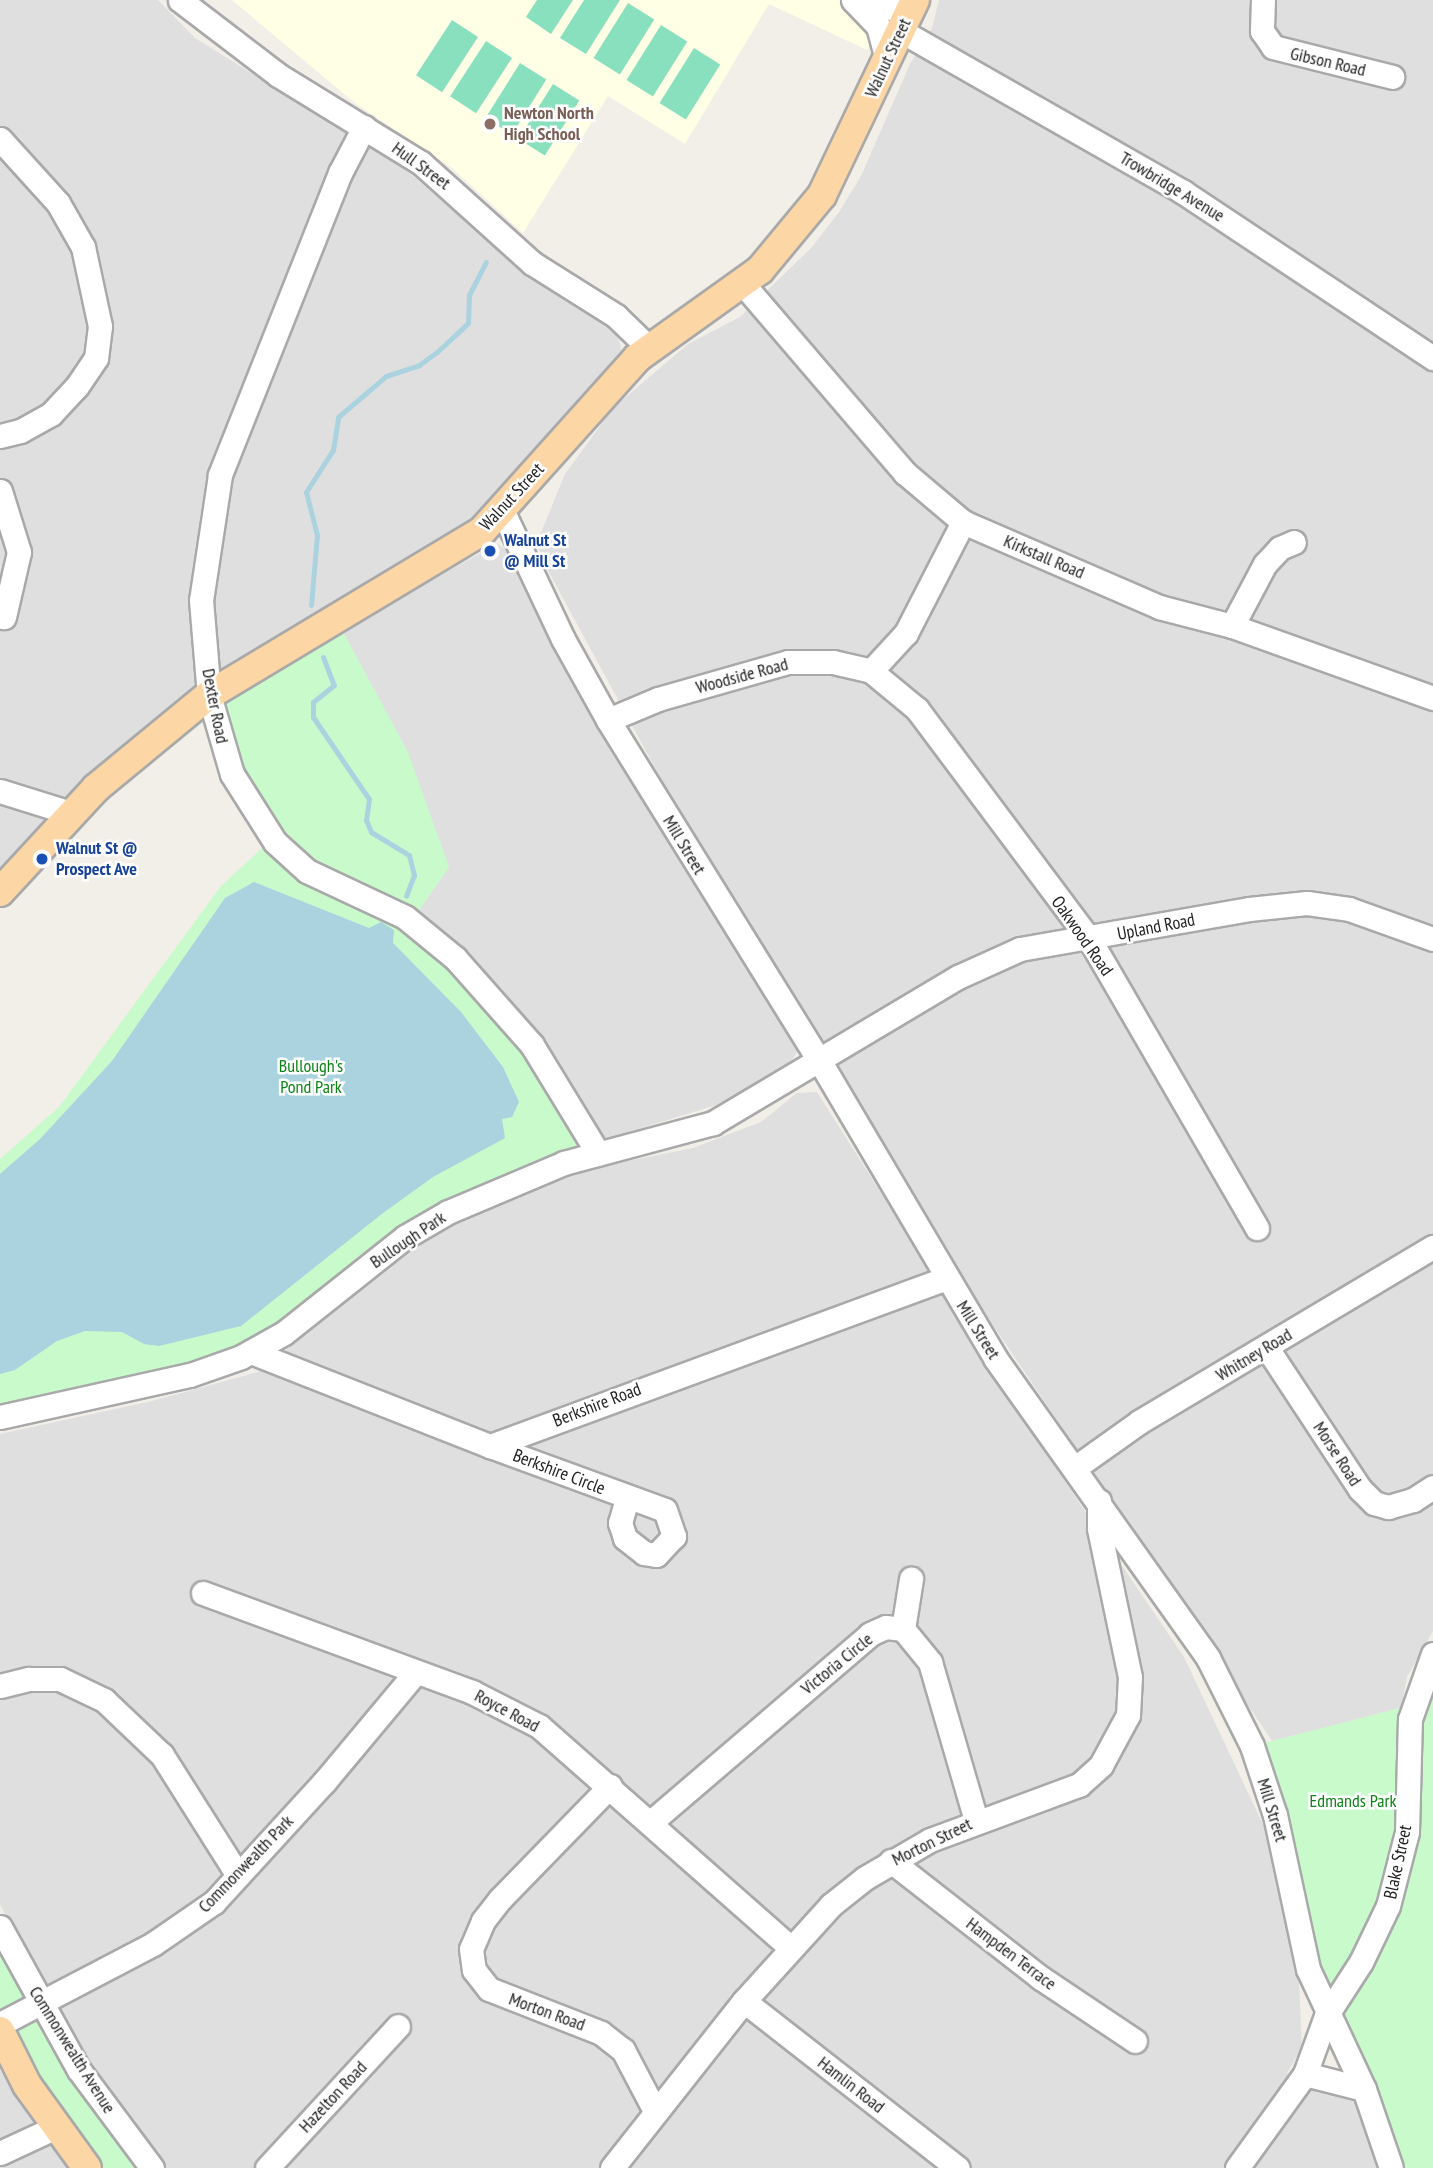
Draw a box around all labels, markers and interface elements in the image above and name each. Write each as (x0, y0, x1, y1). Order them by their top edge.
street label: Walnut Street (860, 15, 916, 101)
street label: Gibson Road (1288, 43, 1368, 81)
place label: Newton North High School (504, 103, 594, 146)
marker: Newton North High School (482, 116, 498, 132)
street label: Hull Street (388, 138, 454, 194)
street label: Trowbridge Avenue (1116, 147, 1228, 227)
street label: Walnut Street (475, 459, 549, 535)
place label: Walnut St @ Mill St (504, 530, 566, 572)
street label: Kirkstall Road (1000, 530, 1088, 584)
marker: Walnut St @ Mill St (482, 543, 498, 559)
street label: Woodside Road (694, 653, 790, 699)
street label: Dexter Road (197, 667, 233, 745)
street label: Mill Street (658, 812, 710, 878)
place label: Walnut St @ Prospect Ave (56, 838, 138, 880)
marker: Walnut St @ Prospect Ave (34, 851, 50, 867)
street label: Oakwood Road (1047, 892, 1117, 980)
street label: Upland Road (1115, 909, 1197, 945)
park label: Bullough's Pond Park (279, 1056, 343, 1098)
street label: Bullough Park (366, 1207, 450, 1273)
street label: Mill Street (952, 1297, 1004, 1363)
street label: Whitney Road (1212, 1324, 1296, 1386)
street label: Berkshire Road (550, 1378, 644, 1432)
street label: Morse Road (1308, 1418, 1366, 1490)
street label: Berkshire Circle (510, 1445, 608, 1499)
street label: Victoria Circle (797, 1628, 877, 1700)
street label: Royce Road (471, 1685, 543, 1737)
street label: Mill Street (1252, 1776, 1292, 1844)
park label: Edmands Park (1310, 1790, 1396, 1812)
street label: Commonwealth Park (194, 1811, 298, 1917)
street label: Morton Street (889, 1813, 975, 1871)
street label: Blake Street (1380, 1823, 1416, 1901)
street label: Hampden Terrace (962, 1913, 1060, 1995)
street label: Commonwealth Avenue (24, 1982, 120, 2118)
street label: Morton Road (506, 1988, 588, 2036)
street label: Hamlin Road (813, 2052, 889, 2118)
street label: Hazelton Road (294, 2057, 372, 2137)

